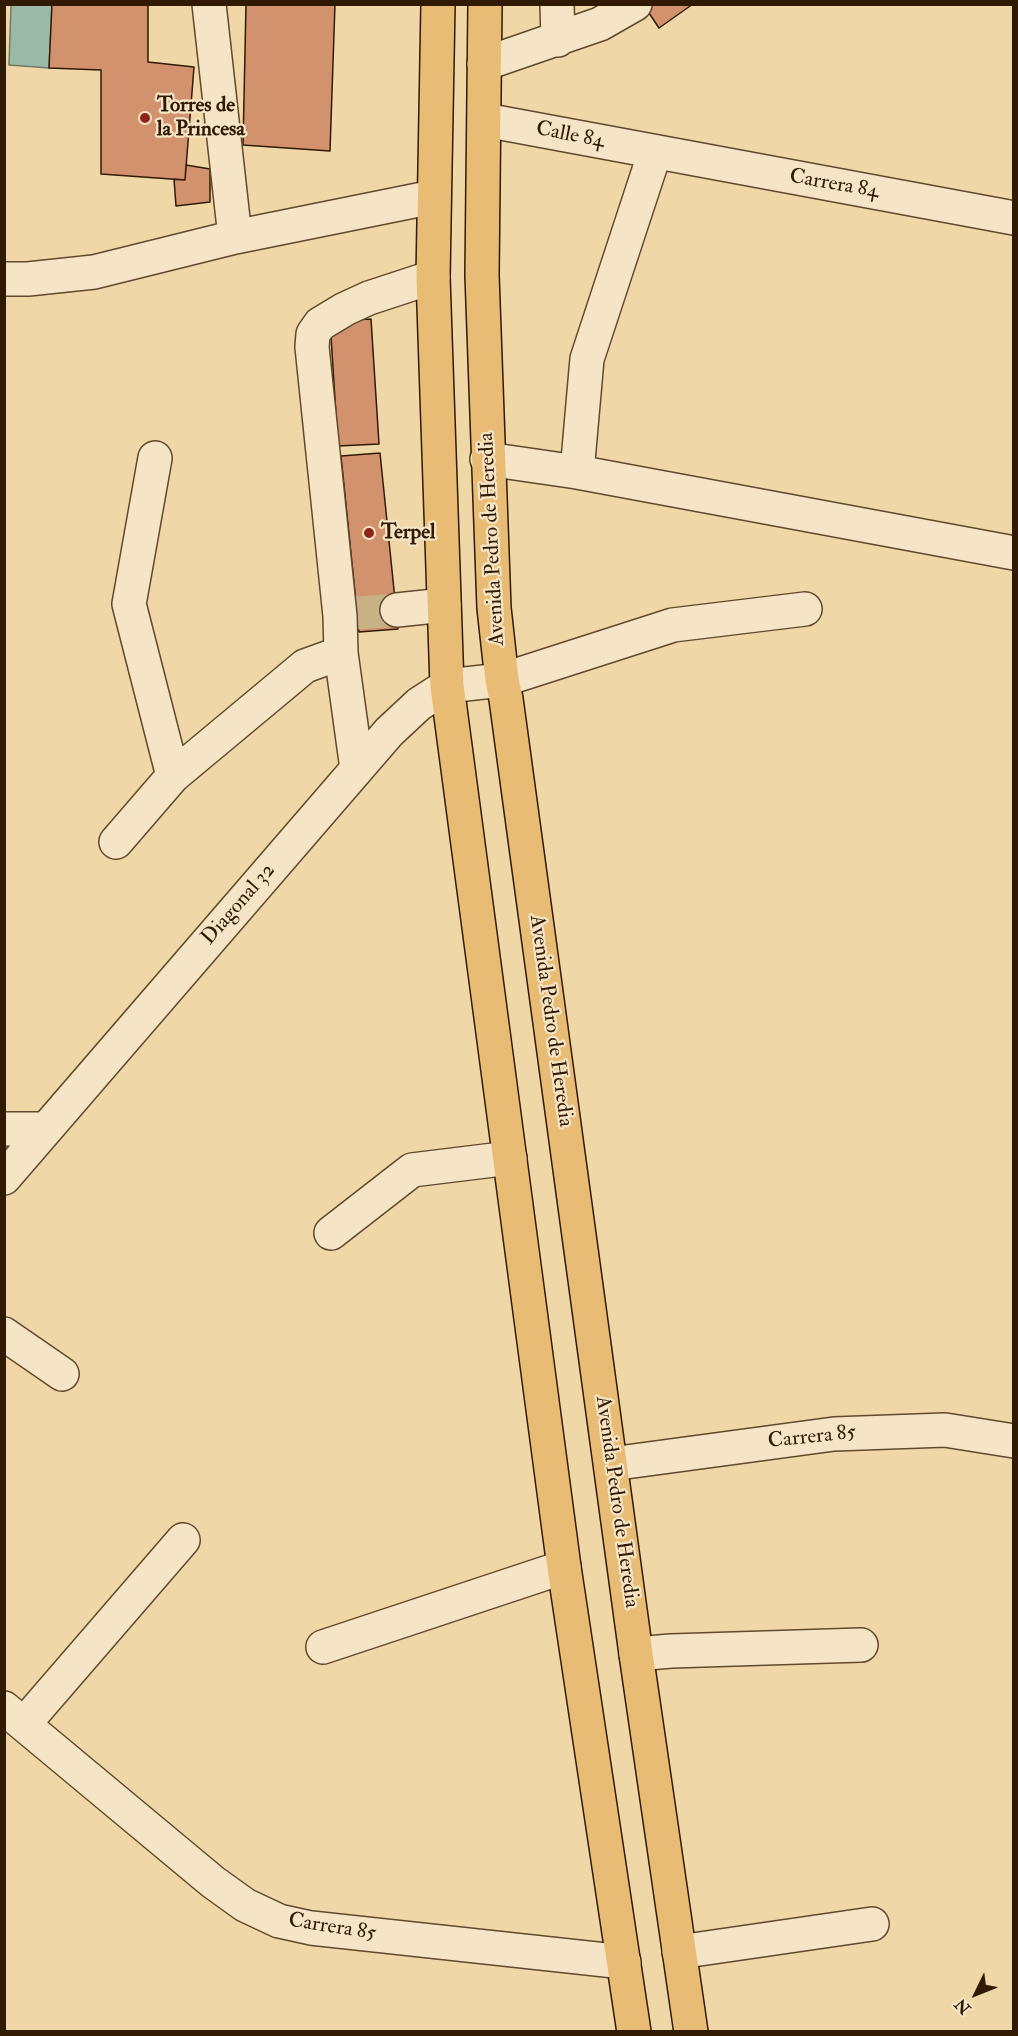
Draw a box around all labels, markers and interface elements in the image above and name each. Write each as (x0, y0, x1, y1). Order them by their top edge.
place label: Torres de la Princesa (157, 93, 245, 143)
marker: Torres de la Princesa (138, 111, 152, 125)
street label: Calle 84 (534, 117, 606, 155)
street label: Carrera 84 (787, 165, 881, 205)
street label: Avenida Pedro de Heredia (475, 432, 511, 646)
place label: Terpel (381, 520, 435, 546)
marker: Terpel (362, 526, 376, 540)
street label: Diagonal 32 (197, 859, 281, 951)
street label: Avenida Pedro de Heredia (523, 913, 577, 1129)
street label: Avenida Pedro de Heredia (589, 1394, 643, 1610)
street label: Carrera 85 (767, 1421, 857, 1455)
street label: Carrera 85 (286, 1909, 378, 1947)
north arrow (946, 1964, 1006, 2024)
text: N (951, 1994, 975, 2018)

